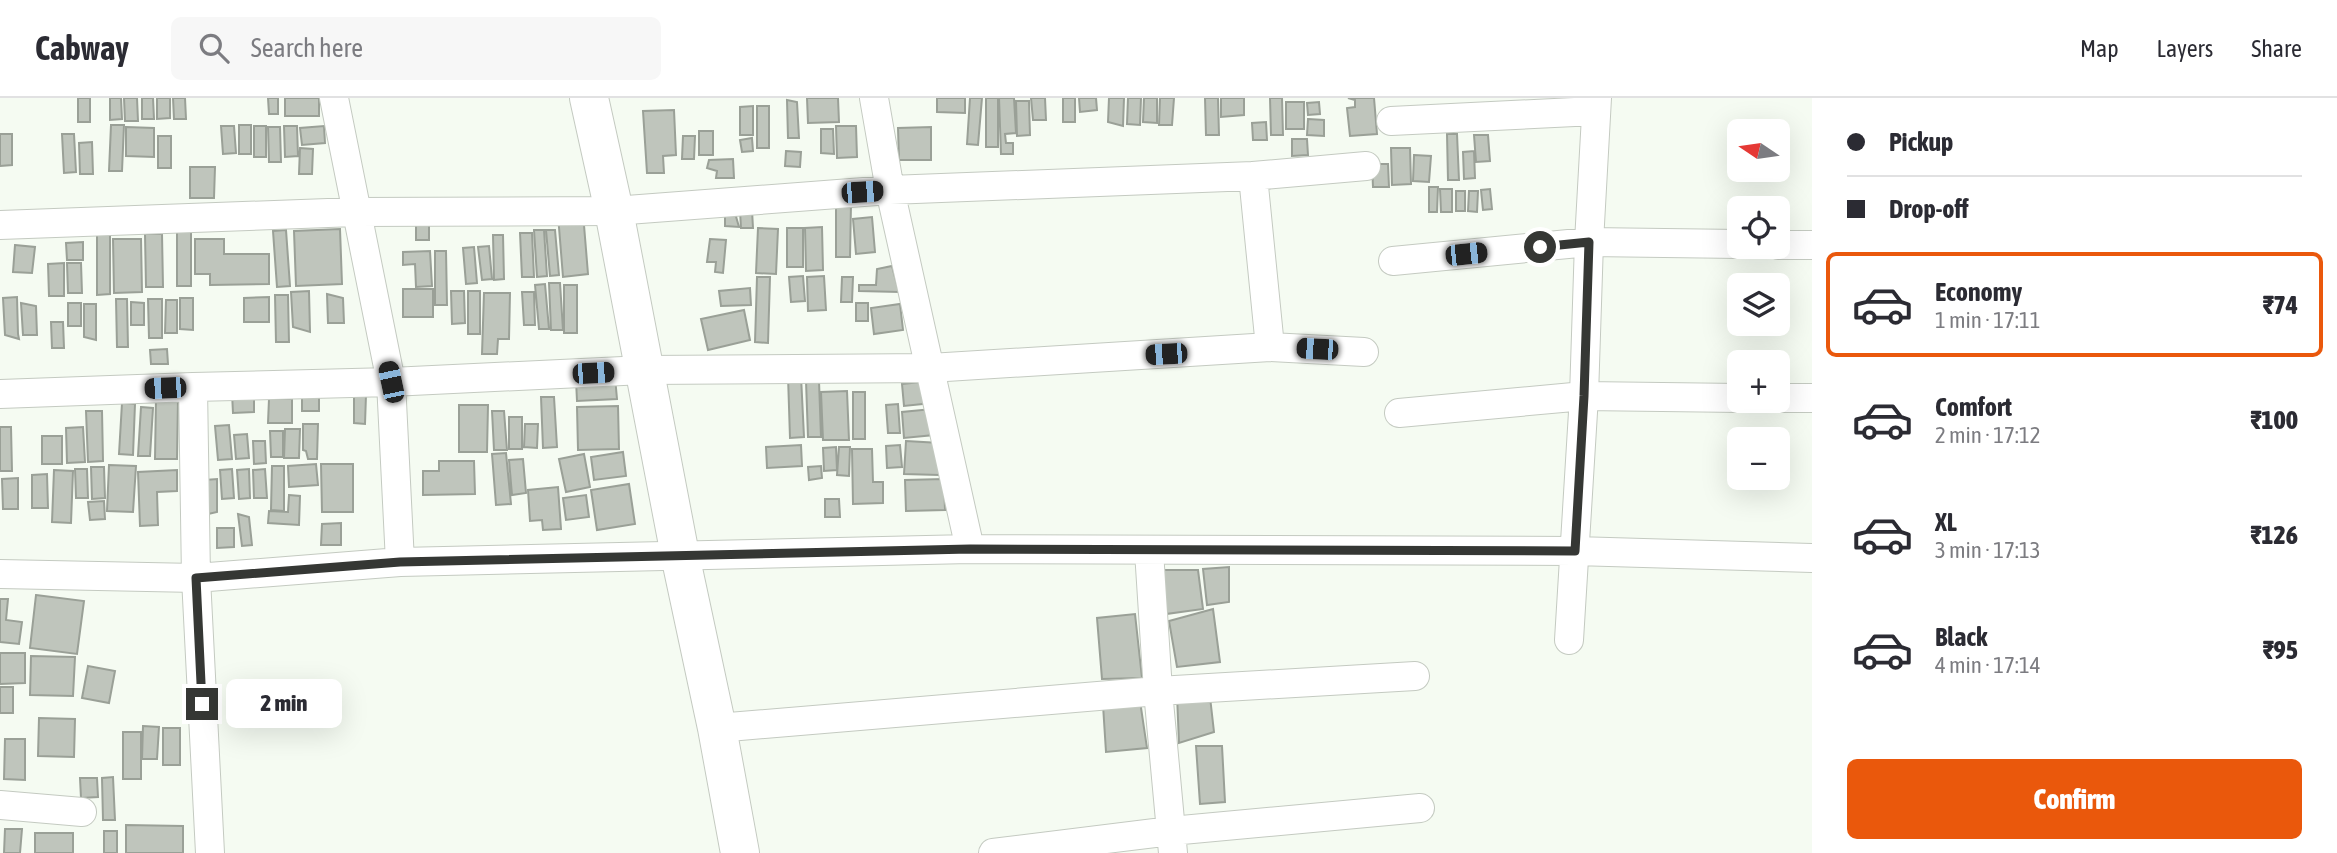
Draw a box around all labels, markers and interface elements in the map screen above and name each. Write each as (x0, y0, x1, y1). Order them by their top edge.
search box (171, 17, 661, 80)
text: Cabway (35, 29, 129, 67)
icon: search (195, 29, 233, 67)
text: Search here (251, 33, 363, 63)
text: Map (2080, 35, 2119, 62)
text: Layers (2157, 35, 2213, 62)
text: Share (2251, 35, 2302, 62)
north arrow (1727, 119, 1790, 182)
map controls (1727, 119, 1790, 490)
text: Pickup (1889, 127, 1953, 157)
car (841, 180, 884, 204)
text: Drop-off (1889, 194, 1969, 224)
button: locate (1727, 196, 1790, 259)
route start (1524, 231, 1556, 263)
car (1445, 241, 1488, 267)
button: layers (1727, 273, 1790, 336)
icon: car (1851, 273, 1914, 336)
text: Economy (1935, 277, 2022, 307)
text: ₹74 (2262, 290, 2298, 320)
text: 1 min · 17:11 (1935, 307, 2041, 333)
car (1296, 337, 1339, 361)
car (1145, 342, 1188, 366)
button: + (1727, 350, 1790, 413)
car (377, 359, 406, 405)
car (572, 361, 615, 385)
car (144, 377, 187, 399)
icon: car (1851, 388, 1914, 451)
text: Comfort (1935, 392, 2012, 422)
text: ₹100 (2250, 405, 2298, 435)
text: 2 min · 17:12 (1935, 422, 2041, 448)
button: − (1727, 427, 1790, 490)
icon: car (1851, 503, 1914, 566)
text: XL (1935, 507, 1957, 537)
text: ₹126 (2250, 520, 2298, 550)
text: 3 min · 17:13 (1935, 537, 2041, 563)
icon: car (1851, 618, 1914, 681)
text: Black (1935, 622, 1987, 652)
text: ₹95 (2262, 635, 2298, 665)
text: 4 min · 17:14 (1935, 652, 2041, 678)
callout: 2 min (227, 680, 342, 728)
route end (186, 688, 218, 720)
text: 2 min (261, 690, 307, 716)
button: Confirm (1847, 759, 2302, 839)

